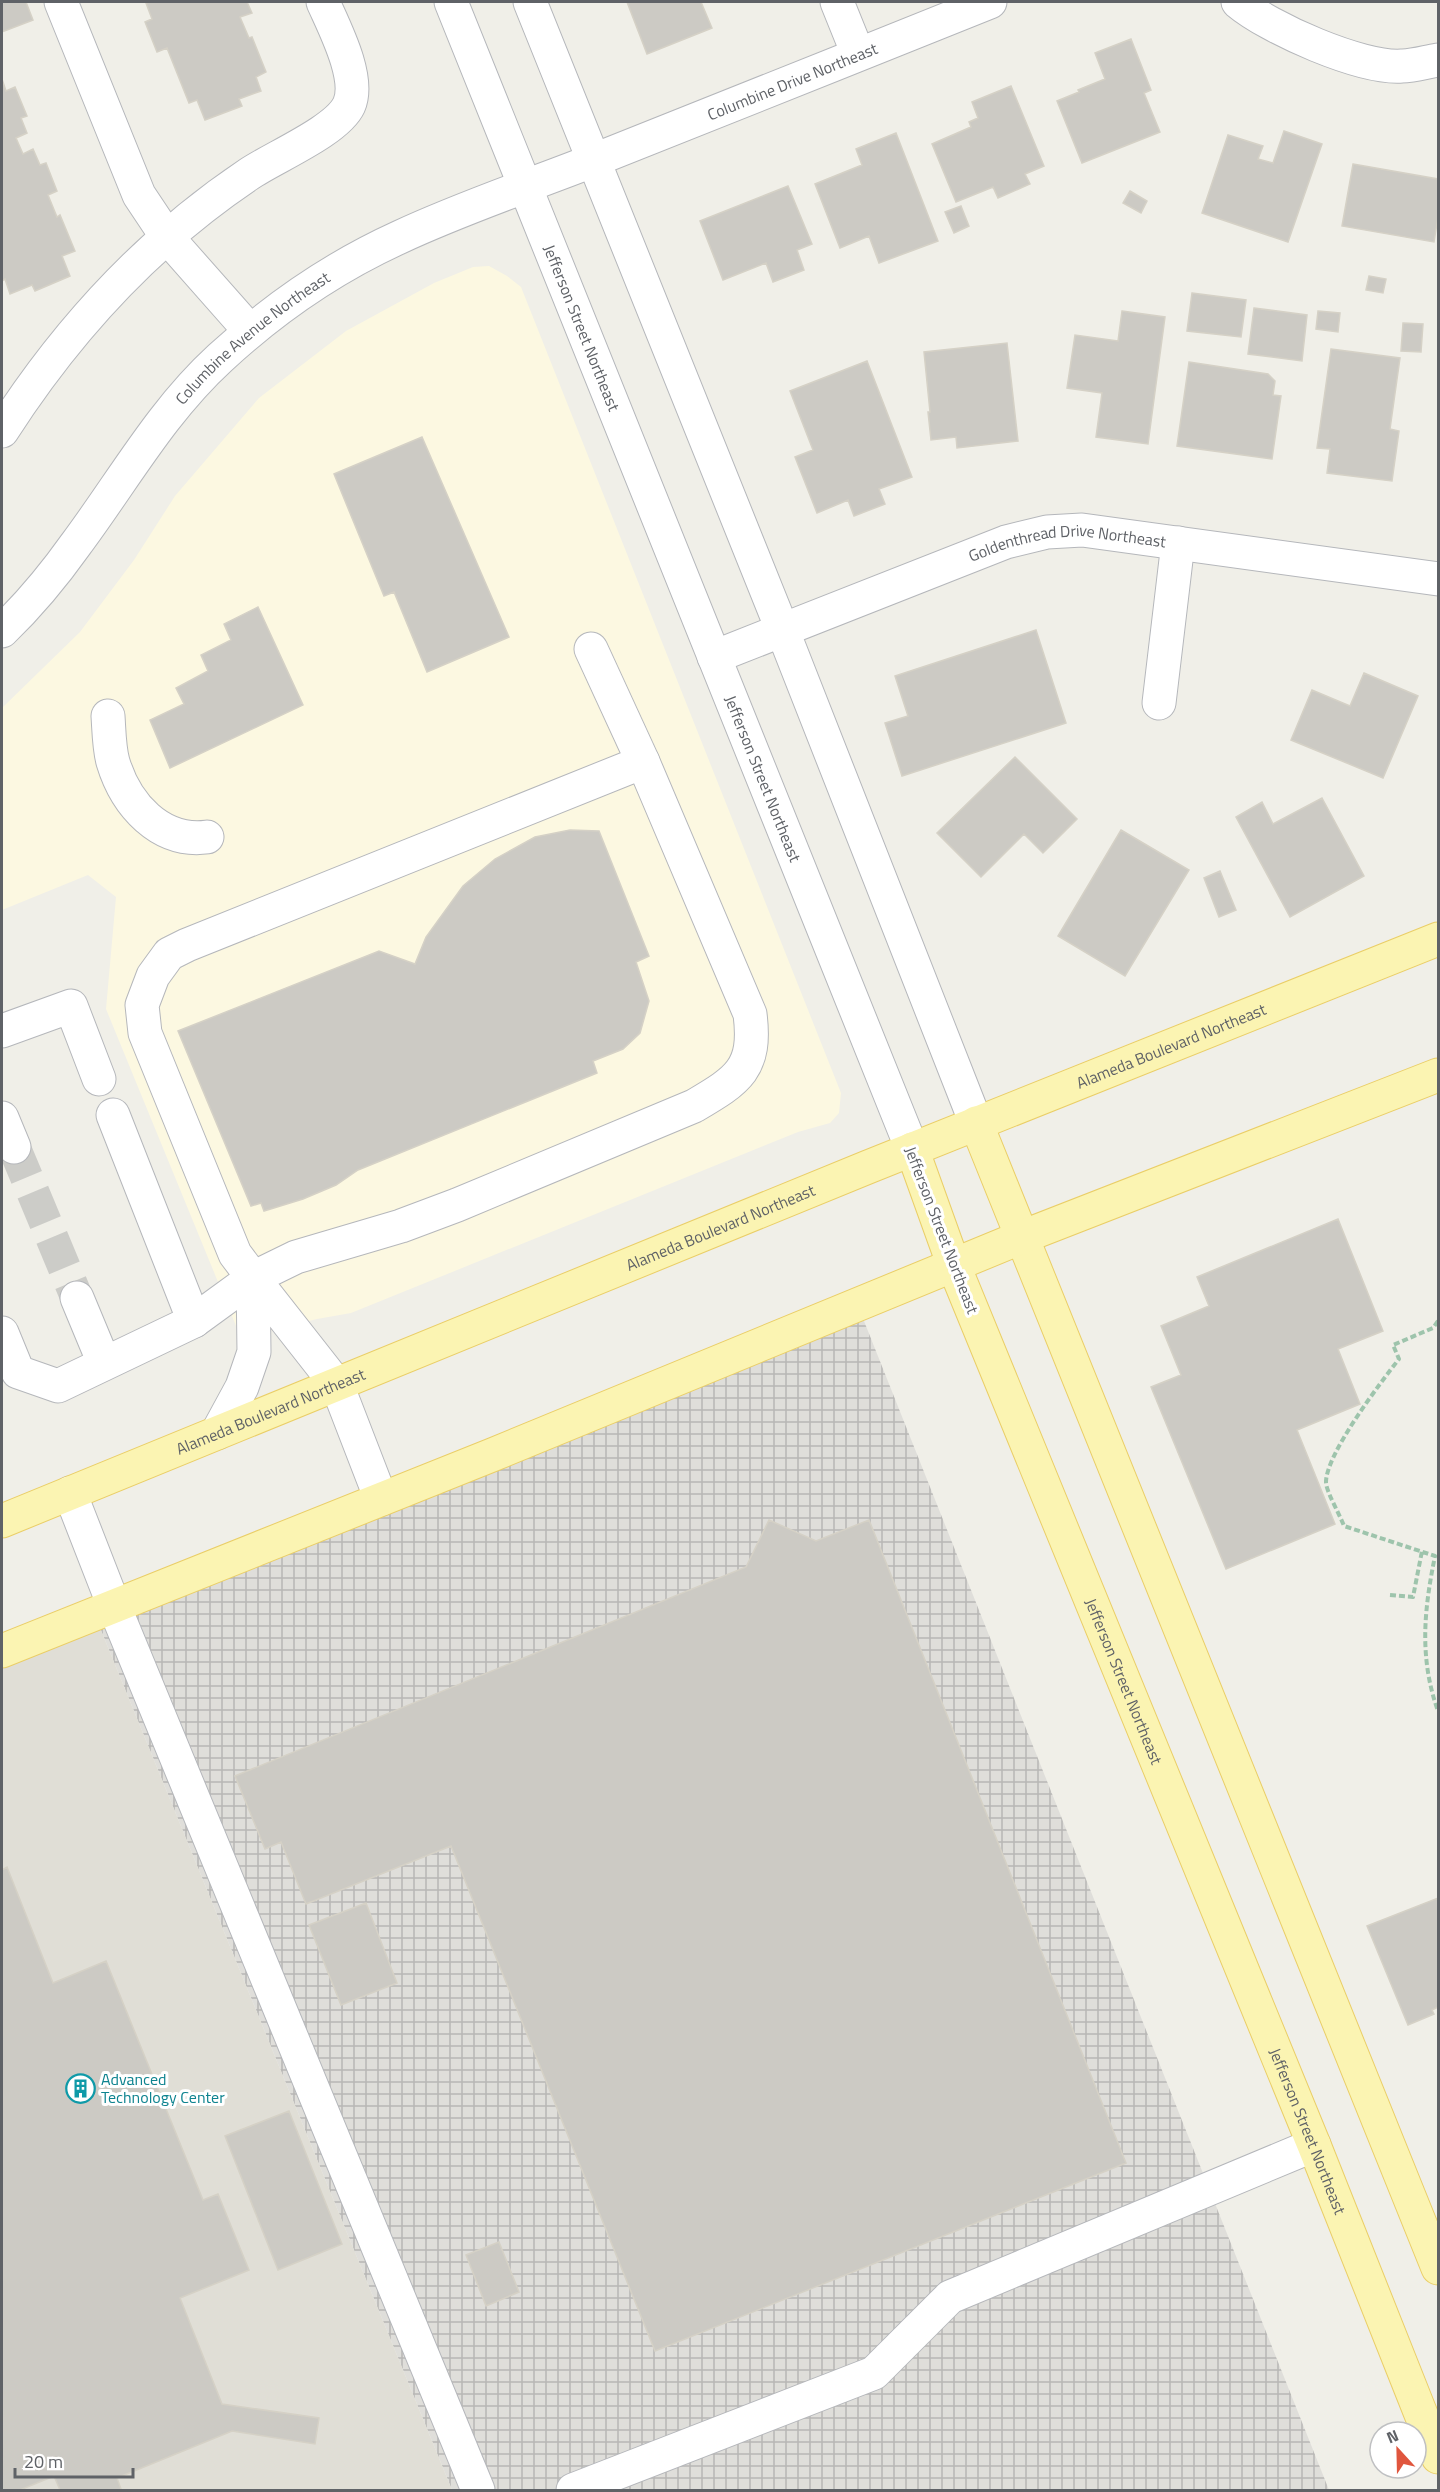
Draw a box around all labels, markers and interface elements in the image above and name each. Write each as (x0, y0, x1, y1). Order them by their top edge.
street label: Columbine Drive Northeast (704, 36, 881, 126)
street label: Jefferson Street Northeast (538, 241, 626, 415)
street label: Columbine Avenue Northeast (169, 265, 335, 410)
street label: Goldenthread Drive Northeast (965, 518, 1168, 568)
street label: Jefferson Street Northeast (719, 692, 808, 866)
street label: Alameda Boulevard Northeast (1073, 997, 1270, 1094)
street label: Jefferson Street Northeast (899, 1143, 985, 1318)
street label: Alameda Boulevard Northeast (622, 1178, 819, 1277)
street label: Alameda Boulevard Northeast (172, 1362, 369, 1461)
street label: Jefferson Street Northeast (1079, 1594, 1169, 1768)
street label: Jefferson Street Northeast (1263, 2044, 1353, 2218)
place label: Advanced Technology Center (101, 2067, 225, 2109)
building icon: Advanced Technology Center (64, 2072, 96, 2104)
north arrow (1368, 2420, 1428, 2480)
text: N (1383, 2423, 1402, 2449)
scale bar (15, 2441, 134, 2479)
text: 20 m (24, 2448, 63, 2475)

